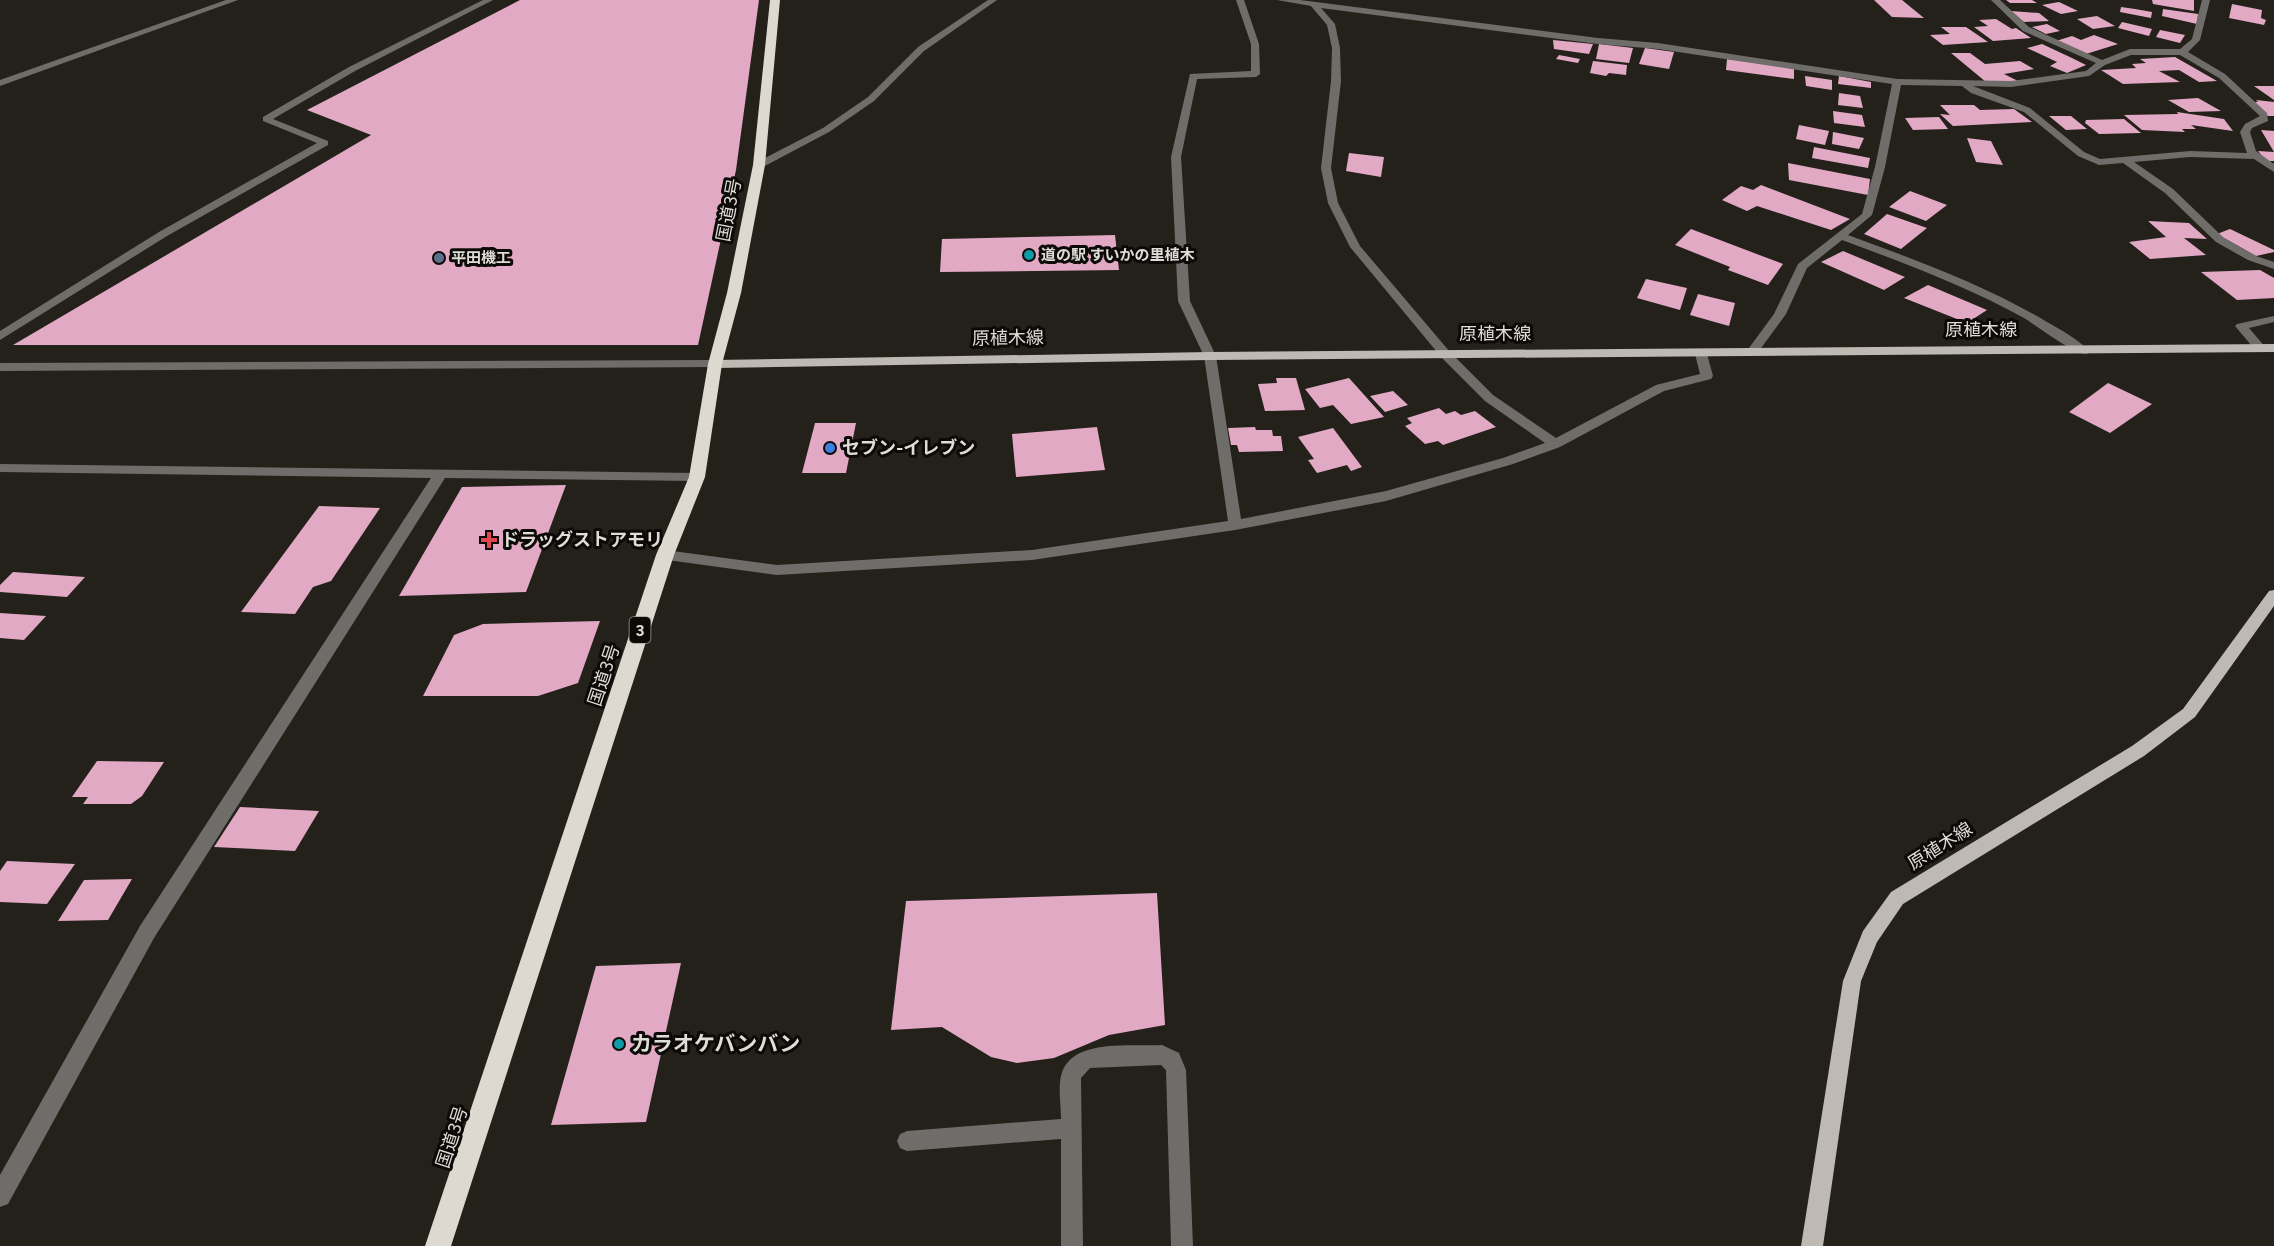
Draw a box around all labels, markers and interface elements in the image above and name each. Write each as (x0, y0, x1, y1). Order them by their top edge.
street label: 国道3号 (712, 177, 746, 243)
place label: 道の駅 すいかの里植木 (1041, 246, 1195, 264)
marker: 道の駅 すいかの里植木 (1022, 248, 1036, 262)
place label: 平田機工 (451, 249, 511, 267)
marker: 平田機工 (432, 251, 446, 265)
street label: 原植木線 (1945, 319, 2017, 341)
street label: 原植木線 (1459, 323, 1531, 345)
street label: 原植木線 (972, 326, 1044, 350)
place label: セブン-イレブン (842, 437, 975, 459)
marker: セブン-イレブン (823, 441, 837, 455)
place label: ドラッグストアモリ (501, 529, 663, 551)
marker: ドラッグストアモリ (482, 533, 496, 547)
road number: 3 (630, 617, 650, 643)
street label: 国道3号 (584, 641, 624, 709)
street label: 原植木線 (1904, 818, 1976, 874)
place label: カラオケバンバン (631, 1031, 800, 1056)
marker: カラオケバンバン (612, 1037, 626, 1051)
street label: 国道3号 (432, 1103, 472, 1171)

